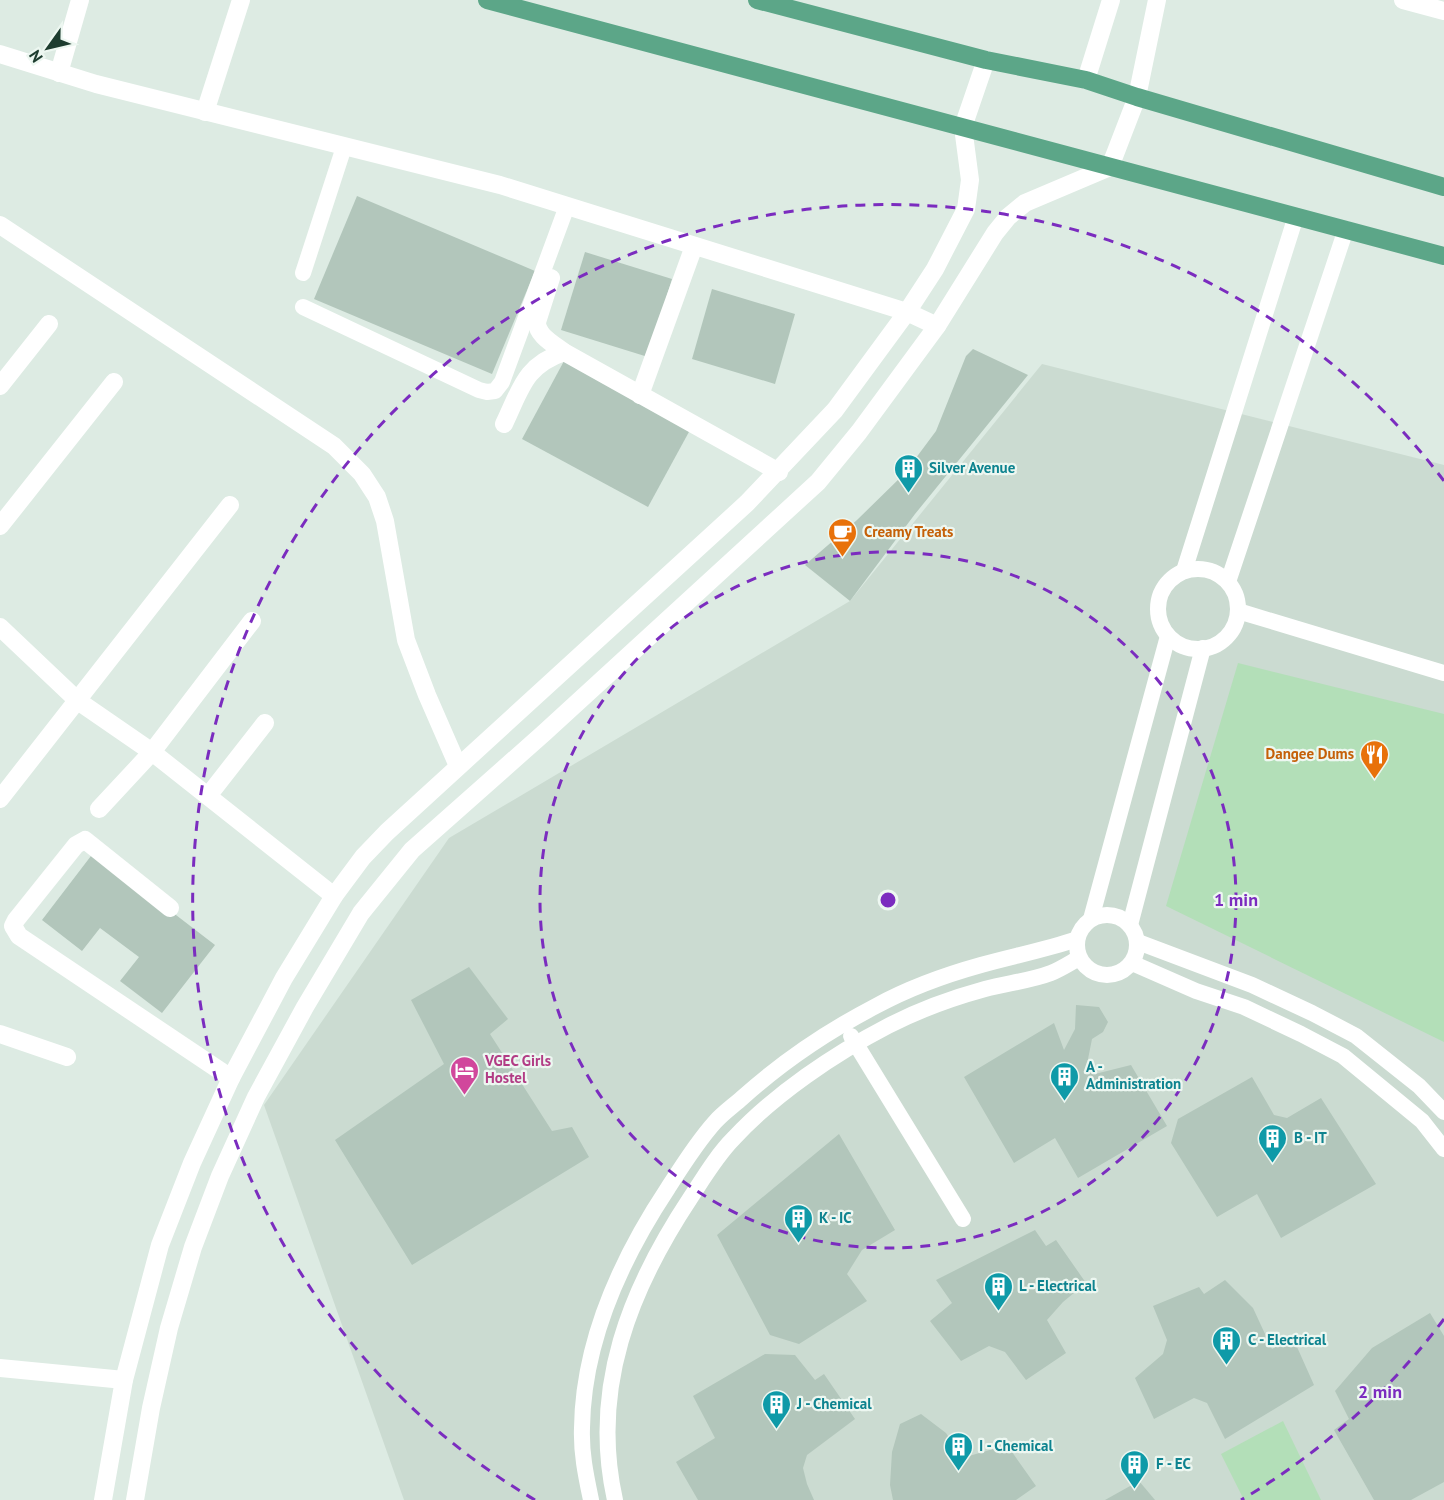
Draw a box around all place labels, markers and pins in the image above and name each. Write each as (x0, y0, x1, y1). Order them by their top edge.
building icon: Silver Avenue (892, 452, 924, 494)
place label: Silver Avenue (929, 458, 1016, 477)
cafe icon: Creamy Treats (827, 516, 859, 558)
place label: Creamy Treats (864, 522, 953, 541)
restaurant icon: Dangee Dums (1359, 738, 1391, 780)
place label: Dangee Dums (1265, 744, 1354, 763)
centre of rings (878, 890, 898, 910)
place label: VGEC Girls Hostel (484, 1051, 551, 1087)
hotel icon: VGEC Girls Hostel (448, 1054, 480, 1096)
place label: A - Administration (1086, 1057, 1181, 1093)
building icon: A - Administration (1049, 1060, 1081, 1102)
building icon: B - IT (1257, 1122, 1289, 1164)
place label: B - IT (1294, 1128, 1327, 1147)
building icon: K - IC (782, 1202, 814, 1244)
place label: K - IC (819, 1208, 852, 1227)
building icon: L - Electrical (982, 1270, 1014, 1312)
place label: L - Electrical (1019, 1276, 1097, 1295)
building icon: C - Electrical (1211, 1324, 1243, 1366)
place label: C - Electrical (1248, 1330, 1327, 1349)
building icon: J - Chemical (760, 1388, 792, 1430)
place label: J - Chemical (796, 1394, 872, 1413)
building icon: I - Chemical (942, 1430, 974, 1472)
place label: I - Chemical (979, 1436, 1053, 1455)
building icon: F - EC (1119, 1448, 1151, 1490)
place label: F - EC (1156, 1454, 1192, 1473)

